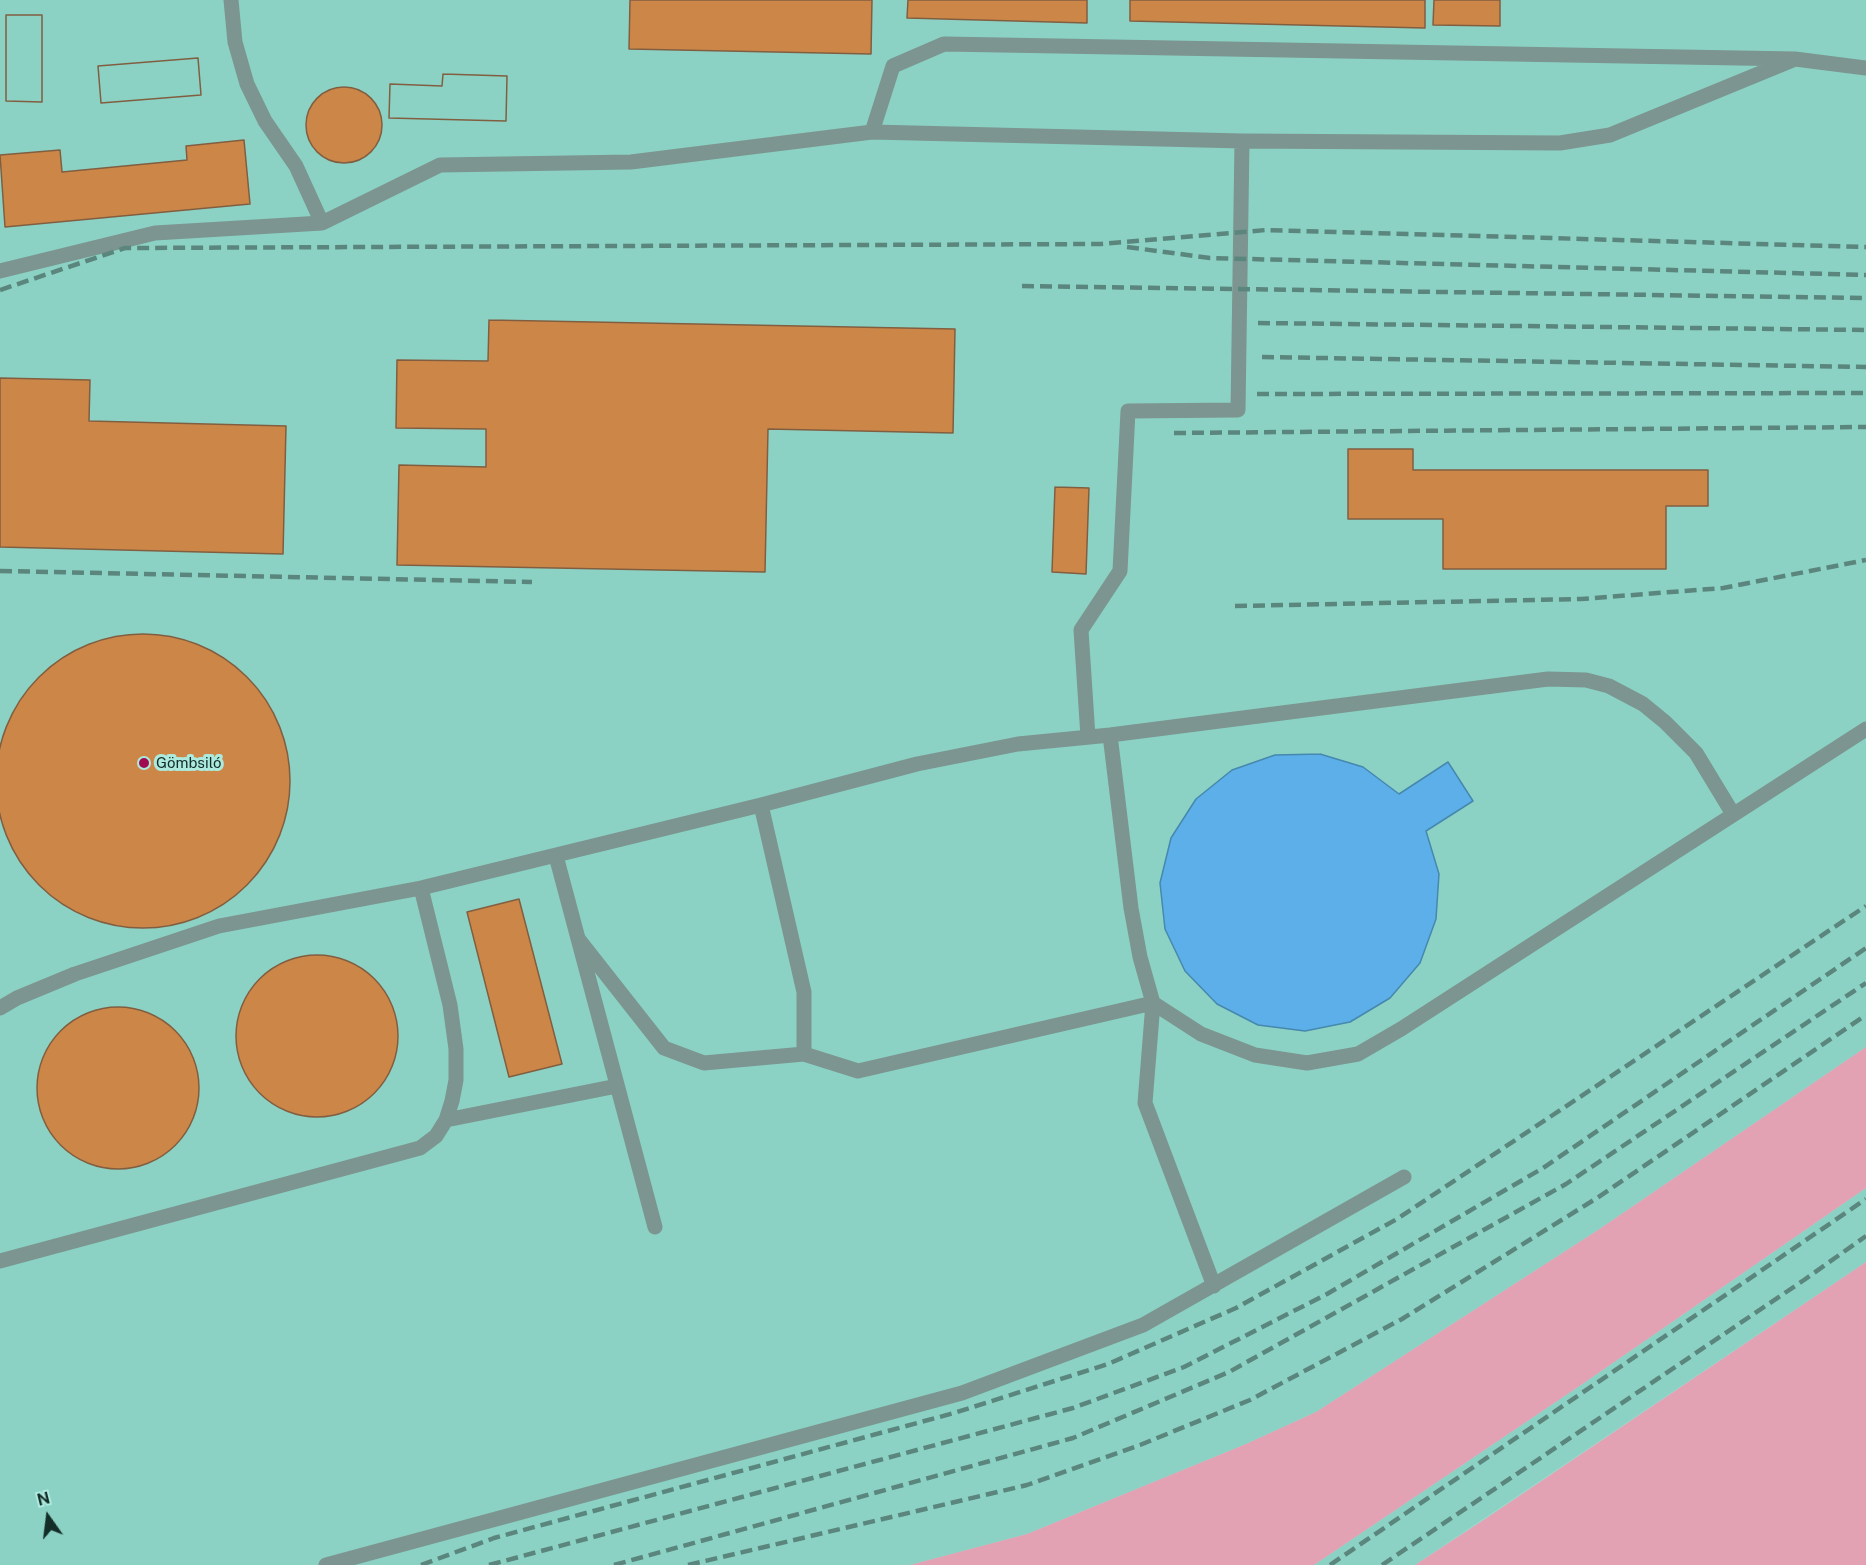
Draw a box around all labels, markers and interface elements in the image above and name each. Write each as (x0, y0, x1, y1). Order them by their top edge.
place label: Gömbsiló (156, 754, 221, 772)
marker: Gömbsiló (137, 756, 151, 770)
north arrow (18, 1487, 78, 1547)
text: N (35, 1488, 52, 1510)

